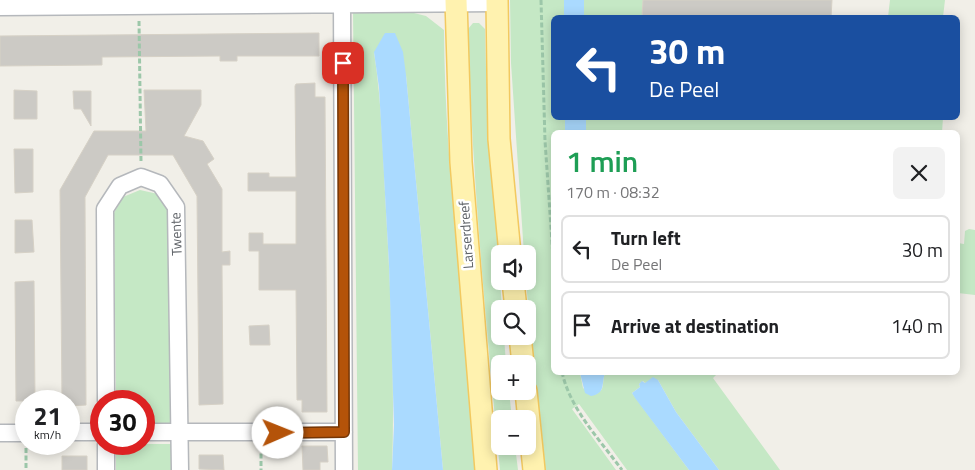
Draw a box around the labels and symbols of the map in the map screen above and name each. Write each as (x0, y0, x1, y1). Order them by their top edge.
pin (322, 42, 364, 84)
street label: Larserdreef (453, 200, 478, 270)
street label: Twente (164, 212, 187, 256)
speed limit sign: 30 (90, 390, 155, 455)
position arrow (251, 406, 303, 458)

